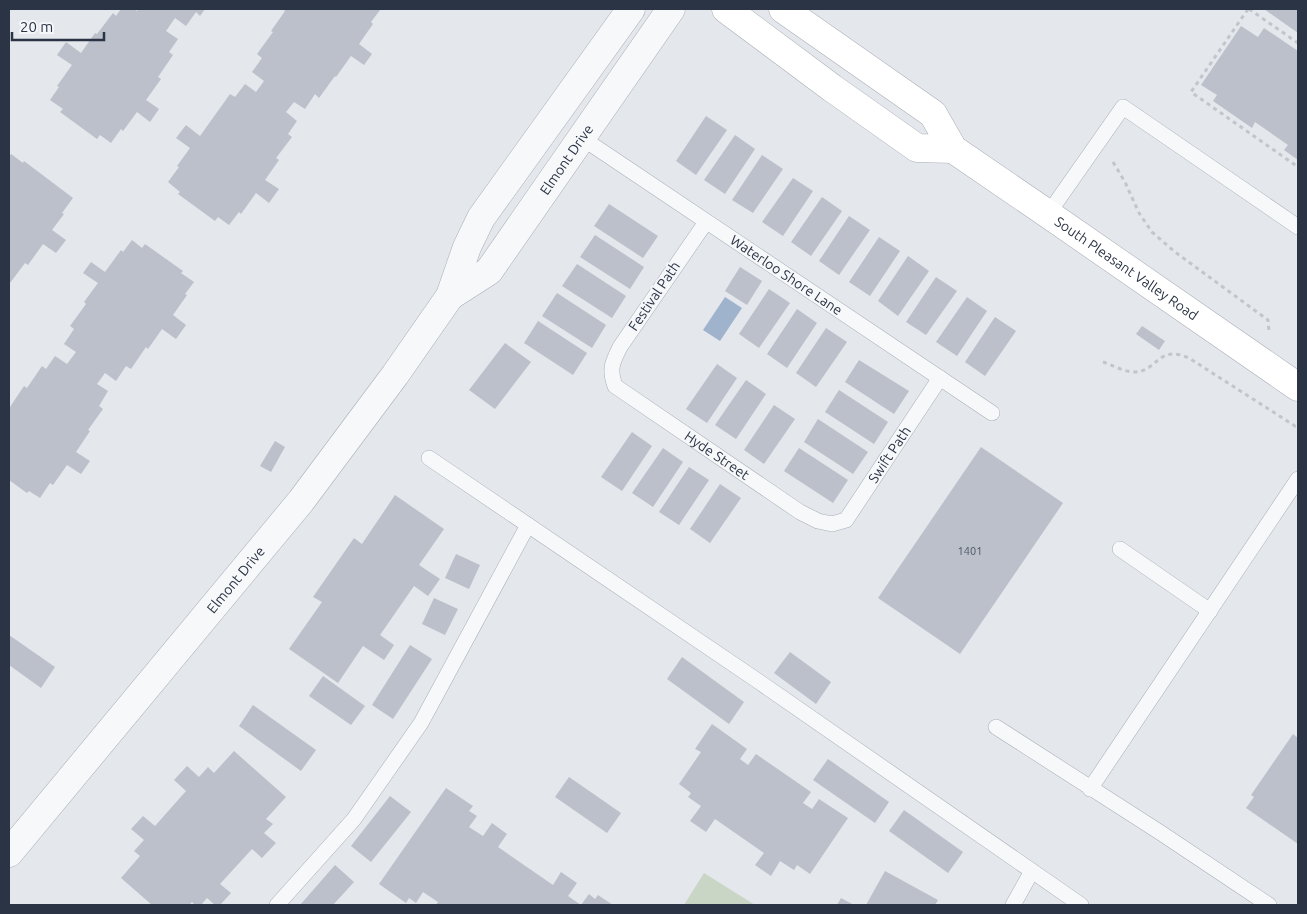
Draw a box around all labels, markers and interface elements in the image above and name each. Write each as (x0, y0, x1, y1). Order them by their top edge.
scale bar (12, 10, 105, 42)
text: 20 m (20, 18, 53, 35)
street label: Elmont Drive (537, 121, 596, 198)
street label: South Pleasant Valley Road (1052, 213, 1201, 323)
street label: Waterloo Shore Lane (727, 232, 845, 318)
street label: Festival Path (625, 258, 683, 334)
street label: Swift Path (865, 423, 914, 486)
street label: Hyde Street (682, 428, 753, 483)
street label: Elmont Drive (203, 543, 268, 616)
house number: 1401 (958, 545, 982, 557)

